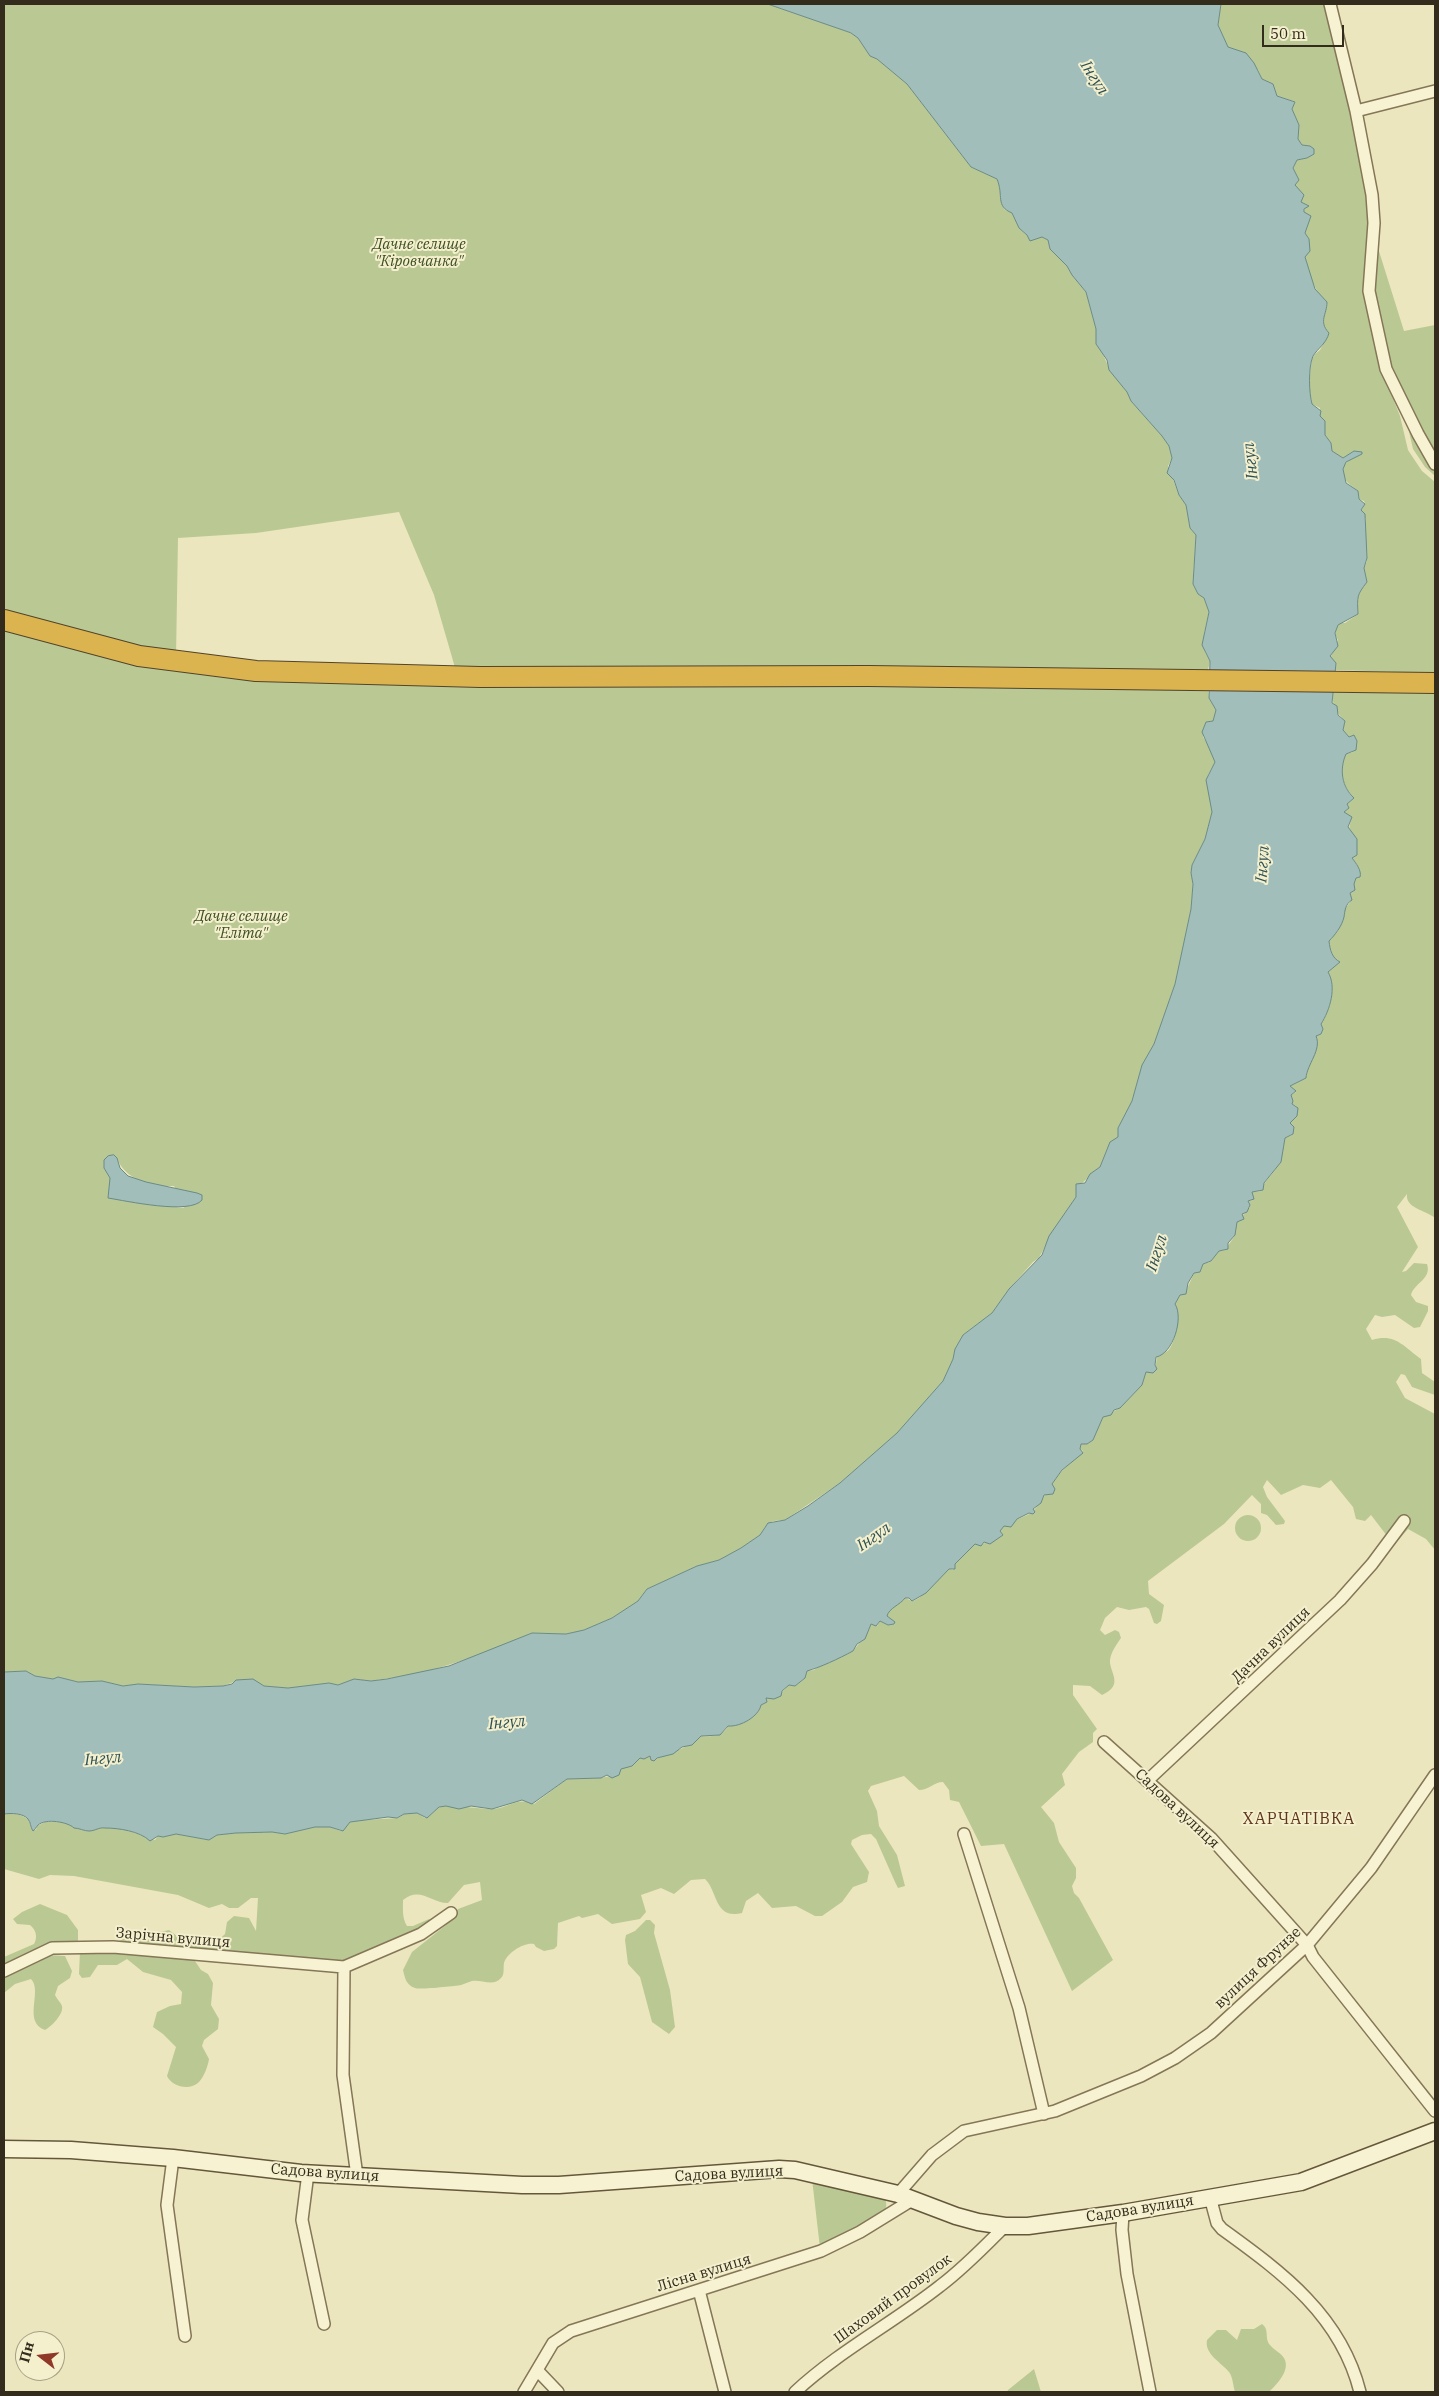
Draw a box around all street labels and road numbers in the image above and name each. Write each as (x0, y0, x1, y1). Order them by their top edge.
street label: Дачна вулиця (1228, 1603, 1314, 1687)
street label: Садова вулиця (1131, 1765, 1223, 1853)
street label: вулиця Фрунзе (1211, 1923, 1305, 2013)
street label: Зарічна вулиця (115, 1924, 231, 1952)
street label: Садова вулиця (270, 2160, 380, 2186)
street label: Садова вулиця (674, 2162, 784, 2186)
street label: Садова вулиця (1085, 2192, 1195, 2226)
street label: Лісна вулиця (655, 2250, 753, 2296)
street label: Шаховий провулок (831, 2250, 955, 2348)

